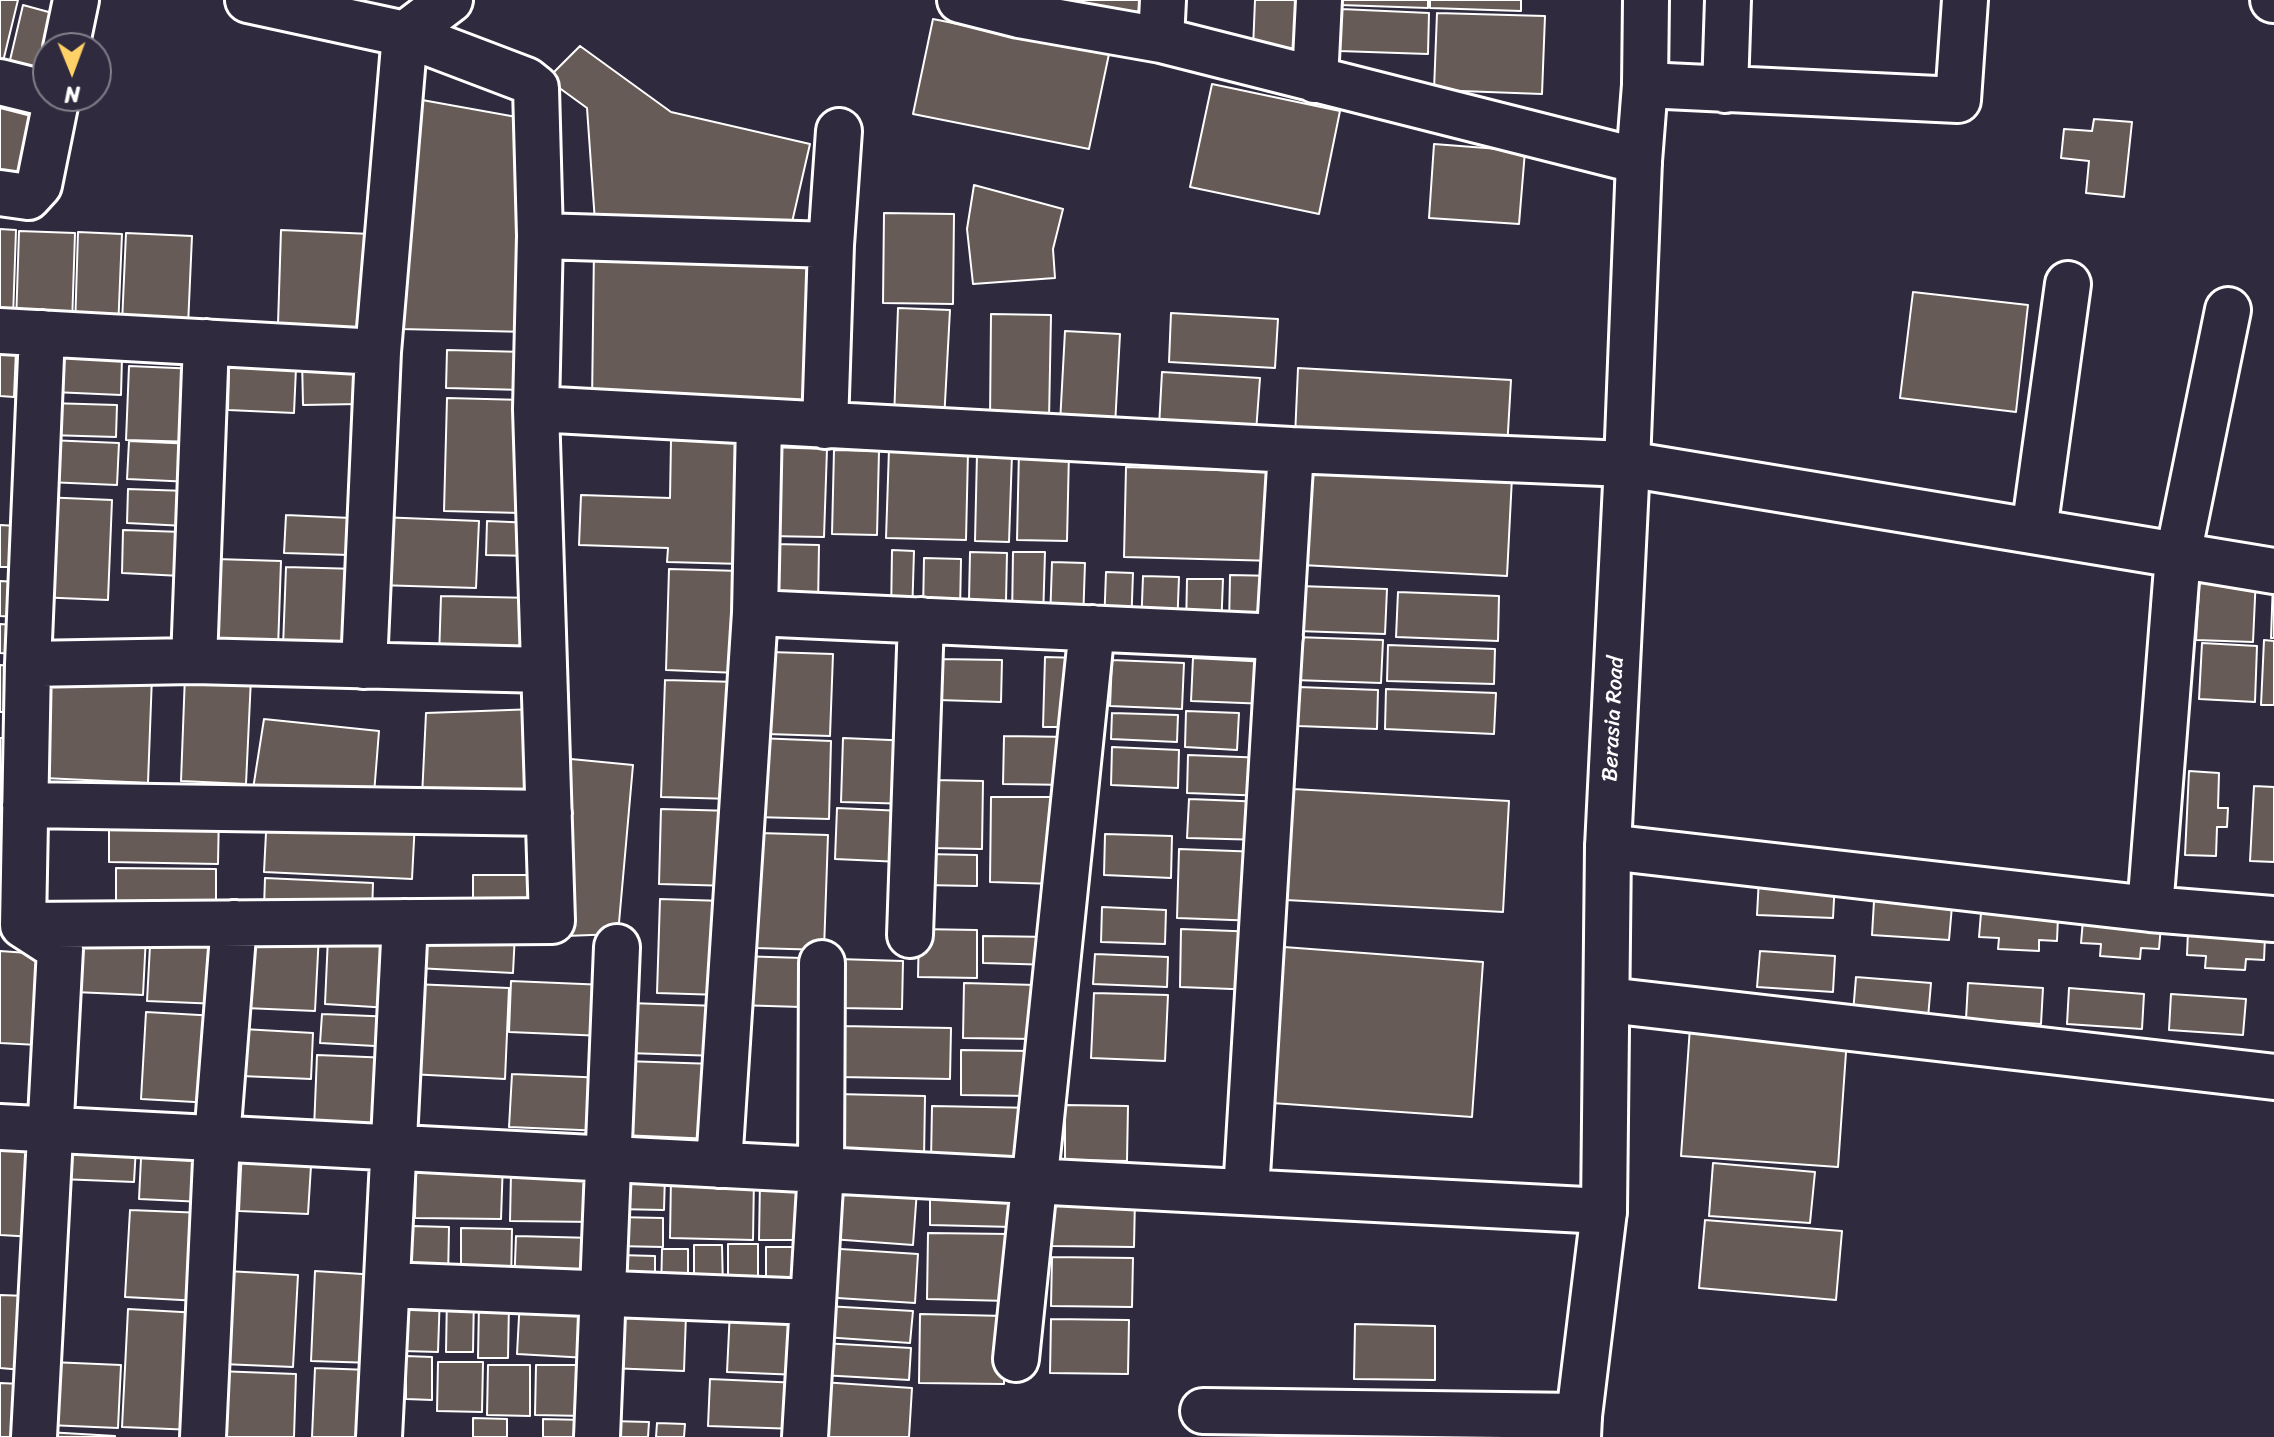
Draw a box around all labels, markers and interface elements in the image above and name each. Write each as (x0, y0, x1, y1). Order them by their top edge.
north arrow (32, 32, 112, 112)
text: N (64, 75, 80, 114)
street label: Berasia Road (1598, 656, 1630, 782)

